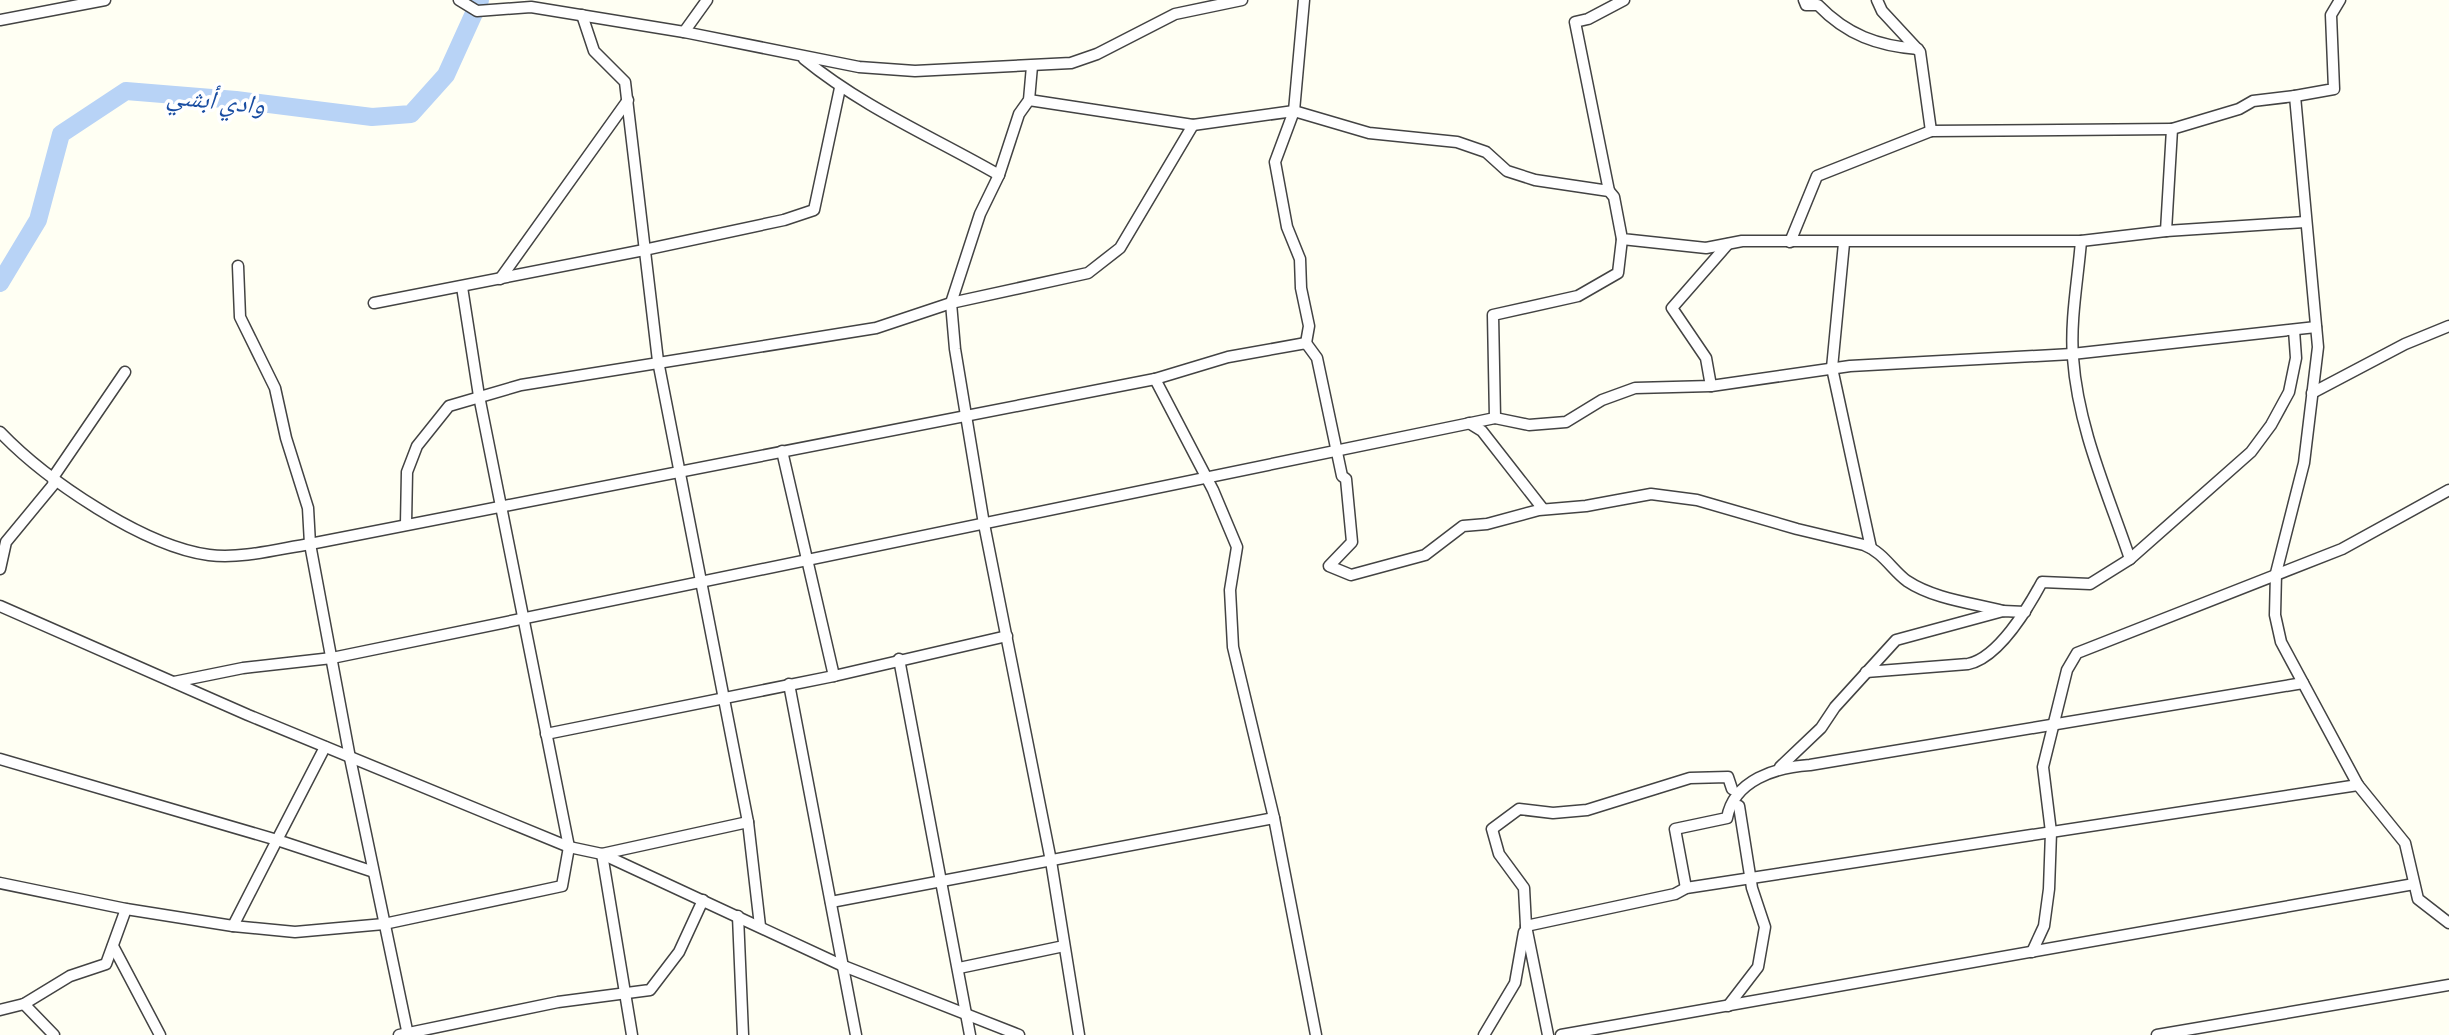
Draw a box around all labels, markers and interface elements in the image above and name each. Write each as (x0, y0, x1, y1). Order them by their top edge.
water label: وادي أبشي (165, 79, 267, 126)

